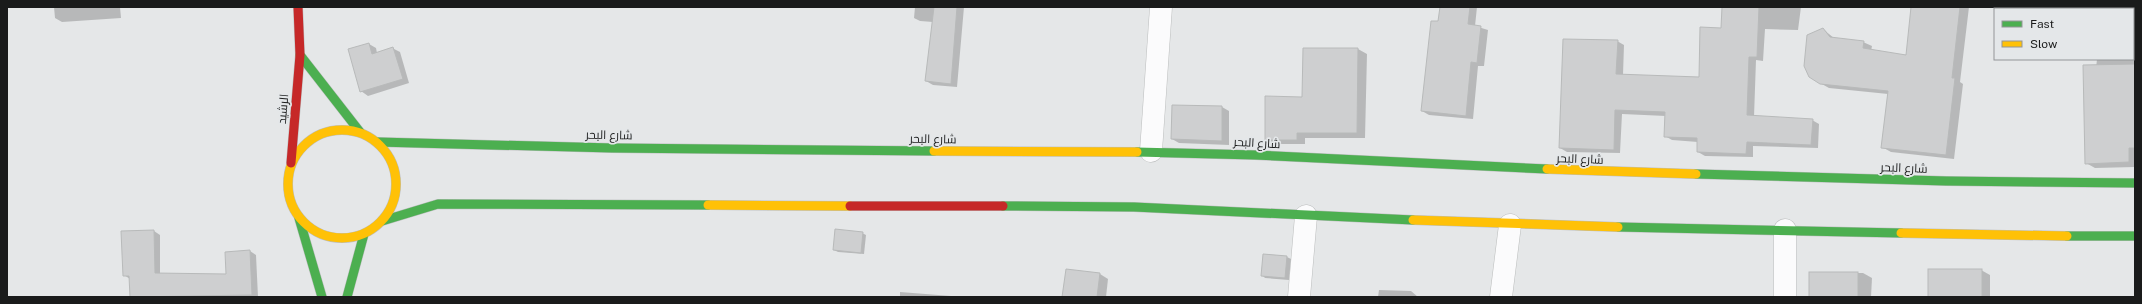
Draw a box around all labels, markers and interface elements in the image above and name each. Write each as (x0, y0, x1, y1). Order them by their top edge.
legend (1994, 8, 2134, 60)
text: Fast (2030, 17, 2055, 31)
text: Slow (2030, 37, 2058, 51)
street label: الرشيد (275, 93, 291, 125)
street label: شارع البحر (584, 128, 633, 143)
street label: شارع البحر (908, 132, 957, 147)
street label: شارع البحر (1232, 135, 1281, 152)
street label: شارع البحر (1555, 151, 1604, 168)
street label: شارع البحر (1879, 160, 1928, 177)

